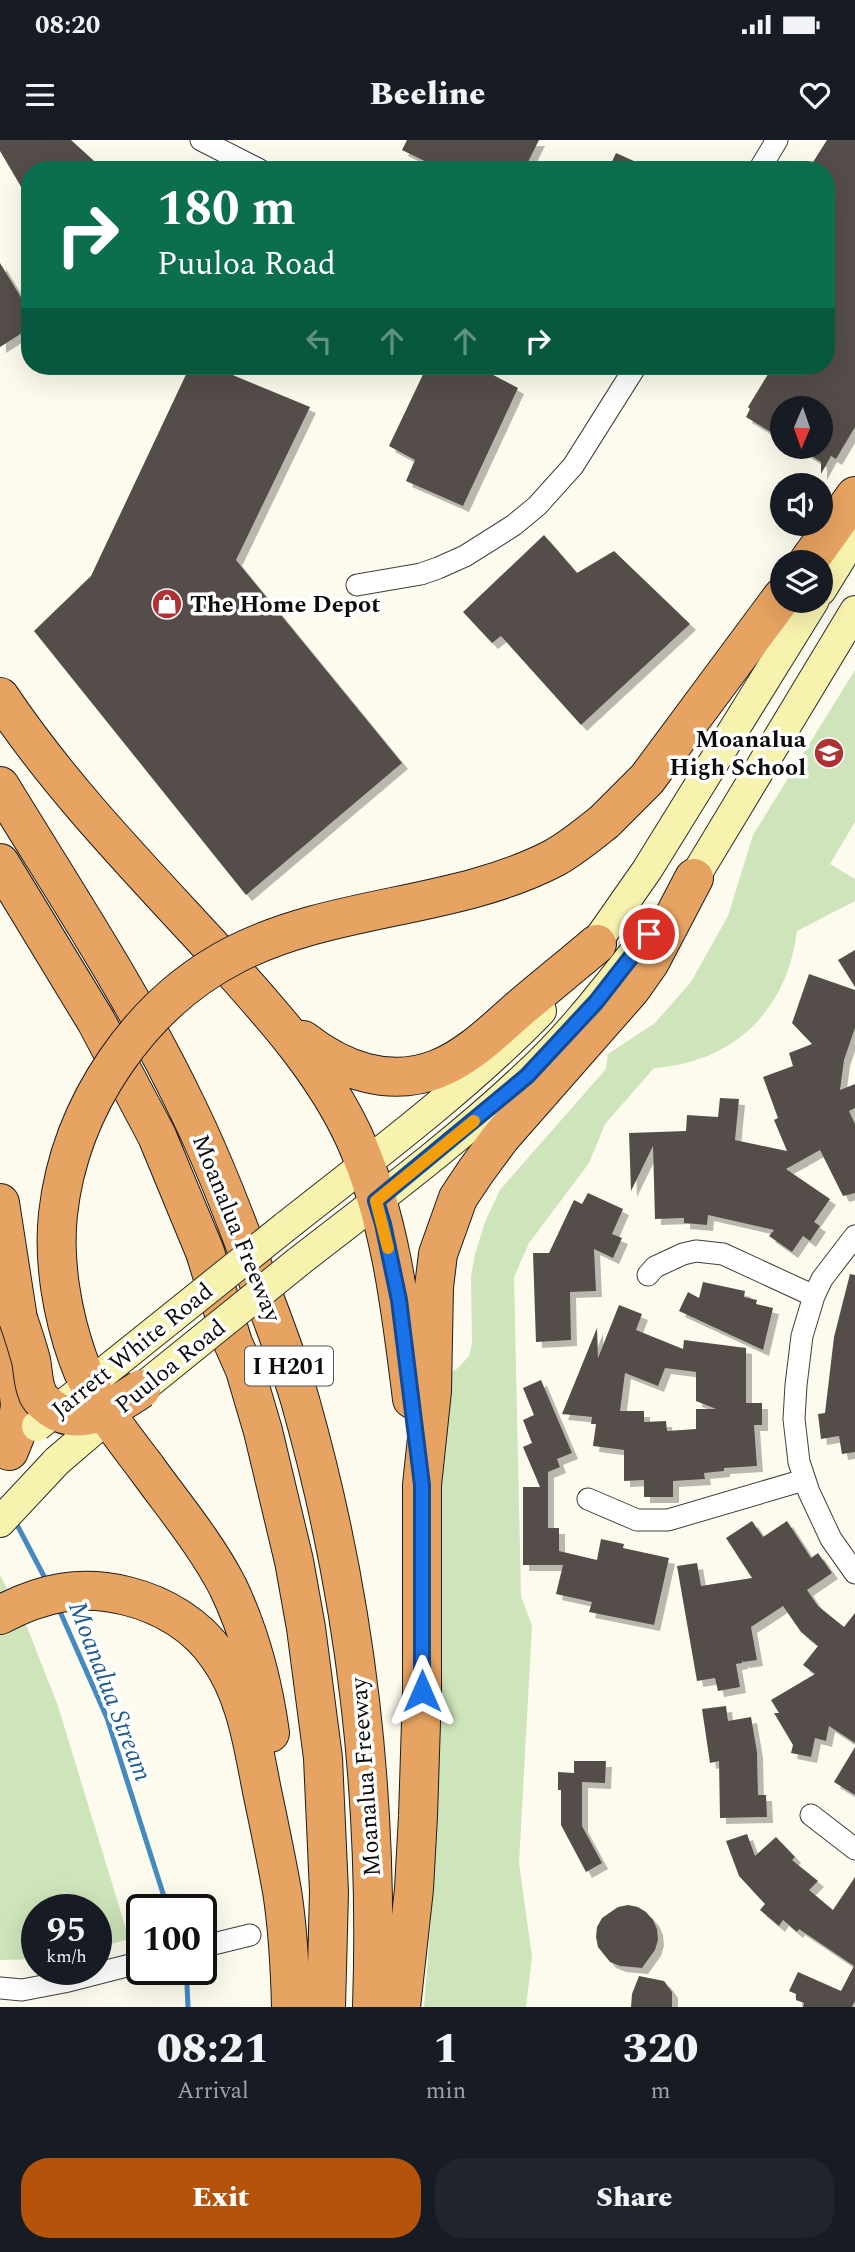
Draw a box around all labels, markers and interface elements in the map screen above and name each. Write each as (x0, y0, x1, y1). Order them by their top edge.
text: 08:20 (35, 5, 100, 45)
text: Beeline (370, 70, 485, 119)
icon: menu (21, 76, 59, 114)
icon: heart (796, 76, 834, 114)
text: 180 m (157, 172, 296, 247)
icon: right (42, 189, 133, 280)
text: Puuloa Road (157, 240, 336, 289)
icon: left (300, 322, 338, 360)
icon: ahead (373, 322, 411, 360)
icon: ahead (446, 322, 484, 360)
icon: right (519, 322, 557, 360)
north arrow (770, 396, 833, 458)
map controls (770, 396, 833, 613)
button: sound (770, 473, 833, 536)
button: layers (770, 550, 833, 613)
shop icon: The Home Depot (150, 587, 184, 621)
place label: The Home Depot (190, 587, 380, 623)
place label: Moanalua High School (670, 722, 807, 786)
school or university icon: Moanalua High School (812, 736, 846, 770)
pin (619, 904, 679, 964)
icon: arrive (630, 915, 668, 953)
street label: Moanalua Freeway (182, 1129, 291, 1329)
street label: Jarrett White Road (44, 1274, 221, 1427)
street label: Puuloa Road (107, 1311, 234, 1423)
road number: I H201 (245, 1346, 333, 1386)
water label: Moanalua Stream (57, 1595, 163, 1787)
position arrow (385, 1654, 459, 1728)
street label: Moanalua Freeway (341, 1675, 391, 1878)
speed limit sign: 100 (126, 1894, 217, 1985)
text: 95 (47, 1904, 86, 1957)
text: km/h (46, 1943, 87, 1970)
text: 08:21 (157, 2018, 269, 2081)
text: 1 (433, 2018, 459, 2081)
text: 320 (623, 2018, 698, 2081)
text: Arrival (177, 2074, 249, 2109)
text: min (426, 2074, 466, 2109)
text: m (651, 2074, 670, 2109)
button: Exit (21, 2158, 421, 2238)
button: Share (435, 2158, 834, 2238)

